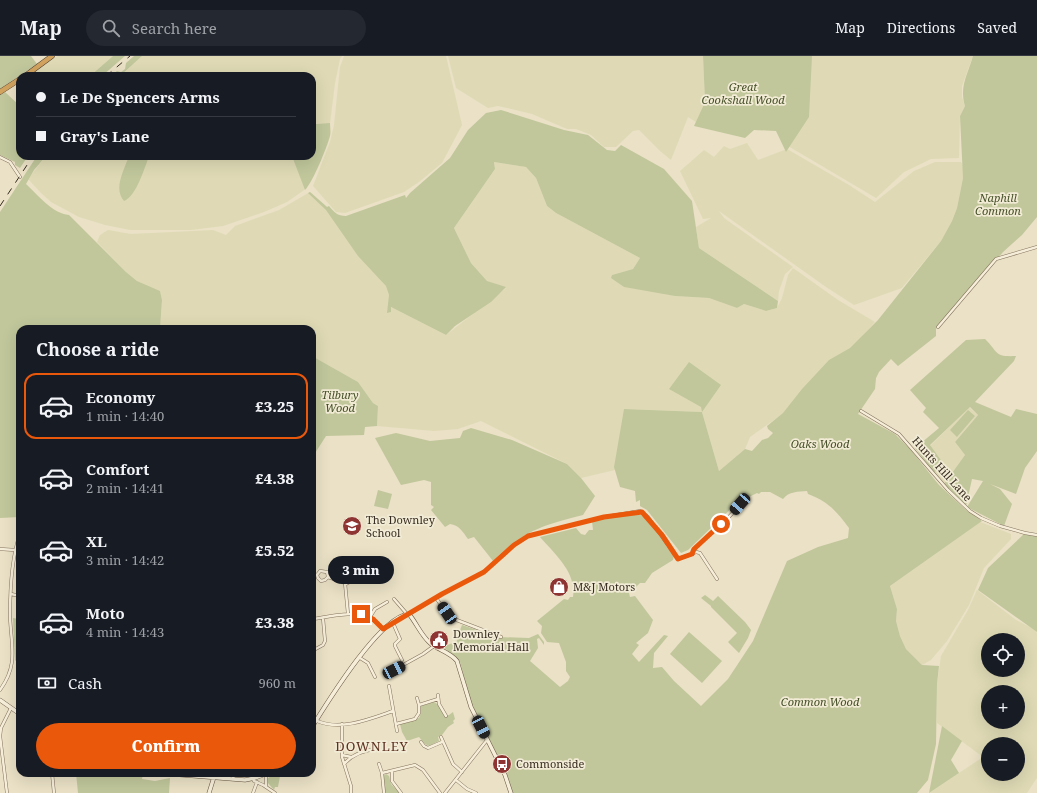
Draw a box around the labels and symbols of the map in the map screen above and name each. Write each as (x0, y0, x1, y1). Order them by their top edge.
park label: Great Cookshall Wood (701, 79, 785, 107)
park label: Naphill Common (975, 190, 1021, 218)
park label: Tilbury Wood (321, 387, 359, 415)
street label: Hunts Hill Lane (909, 433, 976, 504)
park label: Oaks Wood (791, 436, 850, 451)
car (728, 491, 752, 517)
place label: The Downley School (366, 512, 436, 540)
school or university icon: The Downley School (341, 515, 363, 537)
route start (712, 515, 730, 533)
callout: 3 min (328, 556, 394, 584)
shop icon: M&J Motors (548, 576, 570, 598)
place label: M&J Motors (573, 579, 635, 594)
car (435, 600, 459, 626)
route end (352, 605, 370, 623)
place label: Downley Memorial Hall (453, 626, 529, 654)
public building icon: Downley Memorial Hall (428, 629, 450, 651)
car (381, 659, 407, 681)
park label: Common Wood (781, 694, 860, 709)
car (470, 714, 492, 740)
district label: DOWNLEY (335, 737, 409, 755)
bus stop icon: Commonside (491, 753, 513, 775)
place label: Commonside (516, 756, 585, 771)

